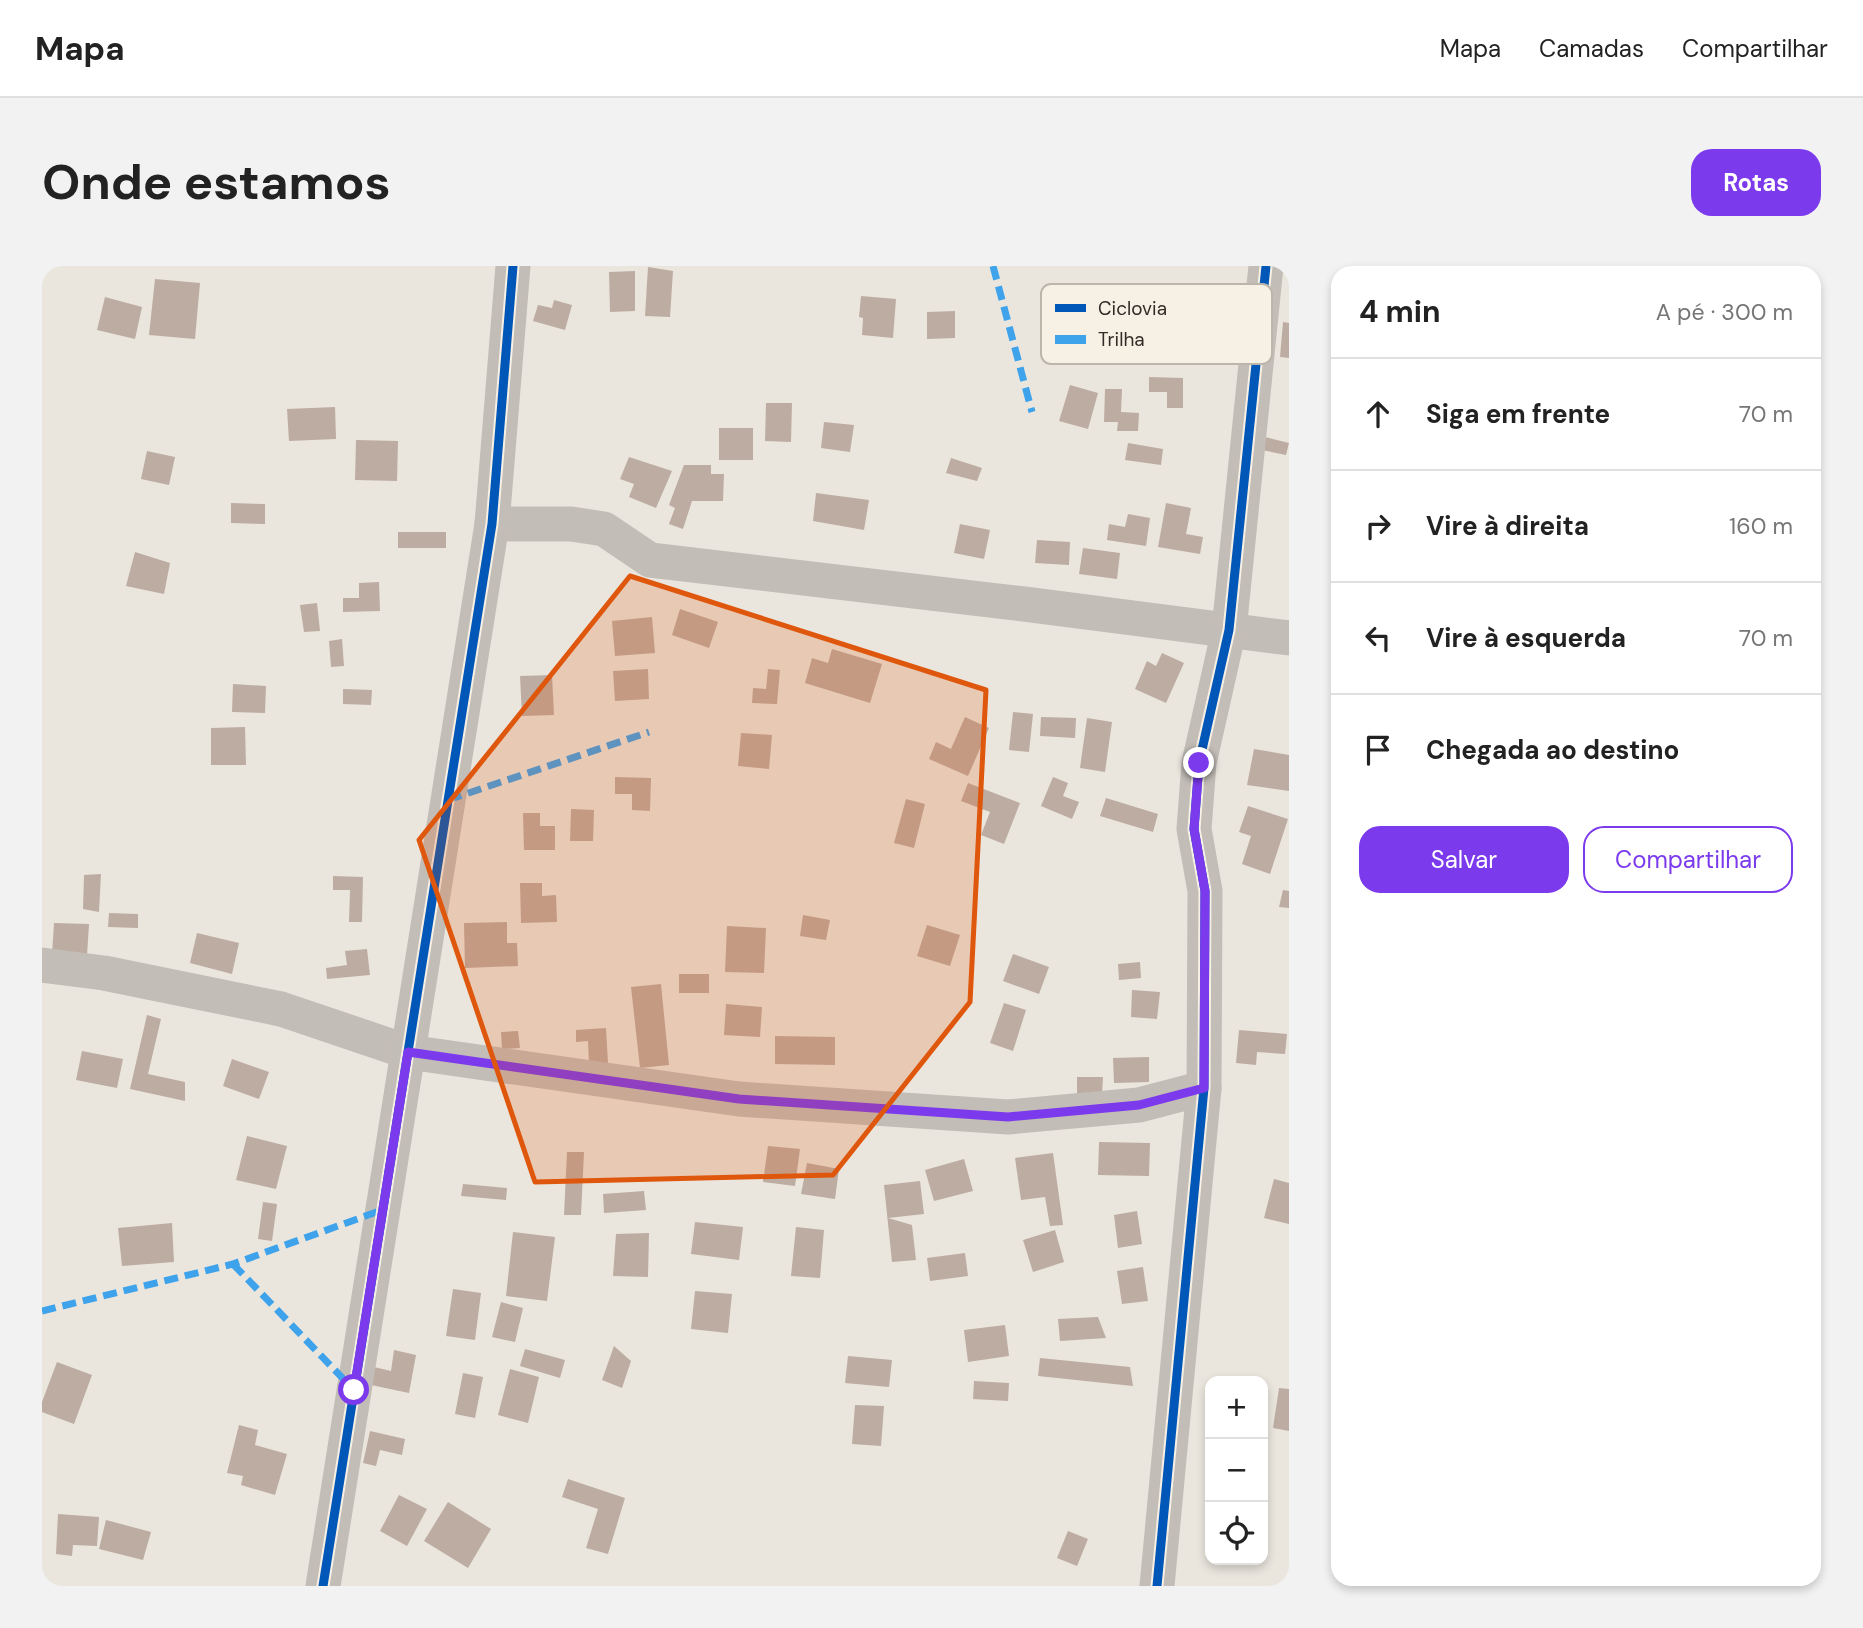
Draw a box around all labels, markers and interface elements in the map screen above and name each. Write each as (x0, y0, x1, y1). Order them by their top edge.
text: Mapa (35, 27, 125, 70)
text: Mapa (1440, 33, 1501, 64)
text: Camadas (1539, 33, 1644, 64)
text: Compartilhar (1682, 33, 1828, 64)
button: Rotas (1691, 149, 1821, 216)
text: Onde estamos (42, 150, 391, 214)
legend (1041, 284, 1272, 364)
text: 4 min (1359, 292, 1441, 331)
text: Ciclovia (1098, 296, 1167, 321)
text: A pé · 300 m (1656, 297, 1793, 327)
text: Trilha (1098, 327, 1145, 352)
icon: ahead (1359, 395, 1397, 433)
text: Siga em frente (1426, 397, 1610, 431)
text: 70 m (1739, 399, 1793, 429)
icon: right (1359, 507, 1397, 545)
text: Vire à direita (1426, 509, 1589, 543)
text: 160 m (1729, 511, 1793, 541)
icon: left (1359, 619, 1397, 657)
text: Vire à esquerda (1426, 621, 1626, 655)
text: 70 m (1739, 623, 1793, 653)
icon: arrive (1359, 731, 1397, 769)
text: Chegada ao destino (1426, 733, 1679, 767)
route end (1183, 747, 1214, 778)
button: Salvar (1359, 826, 1569, 893)
button: Compartilhar (1583, 826, 1793, 893)
route start (338, 1374, 369, 1405)
map controls (1205, 1376, 1268, 1565)
button: + (1205, 1376, 1268, 1439)
button: − (1205, 1439, 1268, 1502)
button: locate (1205, 1502, 1268, 1565)

